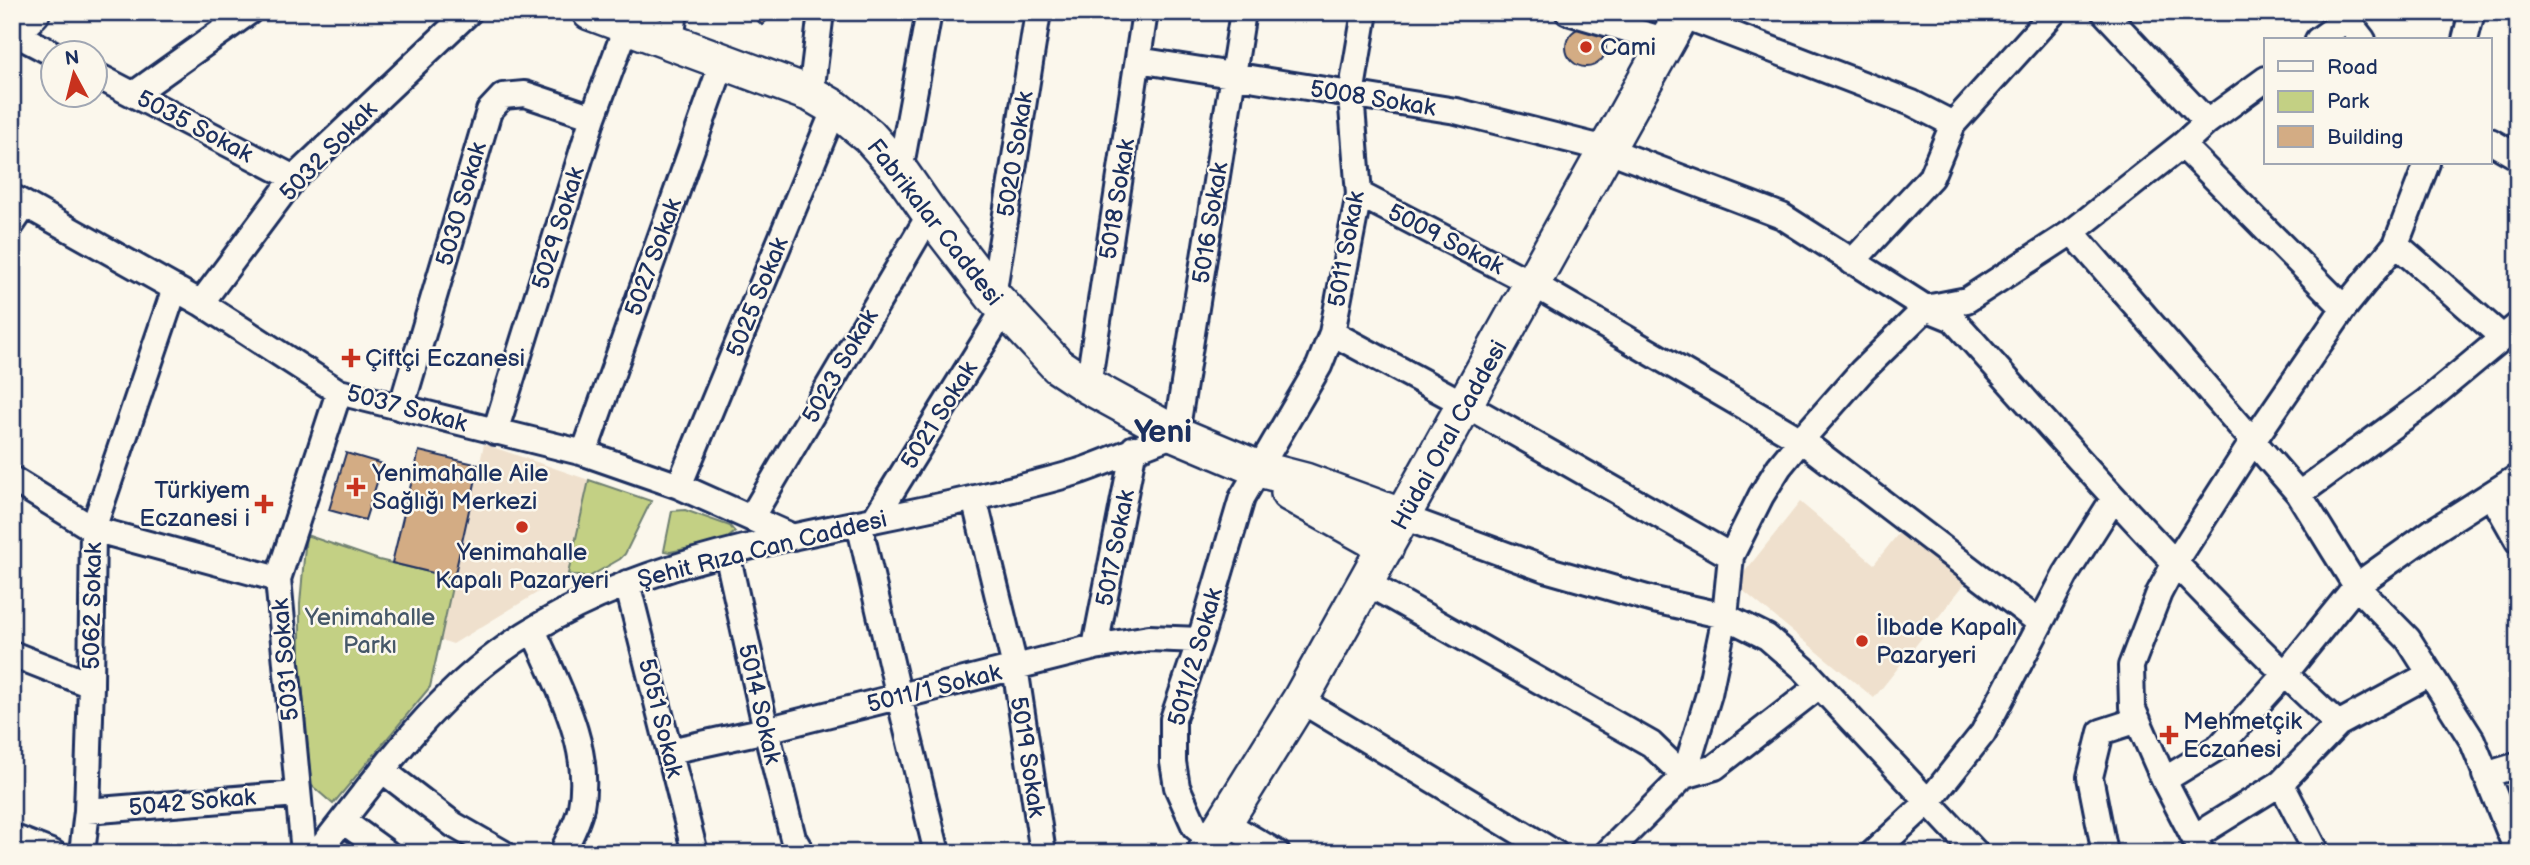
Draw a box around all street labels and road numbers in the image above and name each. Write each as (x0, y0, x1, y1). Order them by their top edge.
street label: 5008 Sokak (1308, 74, 1438, 123)
street label: 5035 Sokak (132, 84, 258, 169)
street label: 5020 Sokak (991, 89, 1040, 219)
street label: 5032 Sokak (274, 95, 383, 207)
street label: Fabrikalar Caddesi (860, 133, 1009, 311)
street label: 5018 Sokak (1094, 136, 1141, 262)
street label: 5030 Sokak (430, 139, 493, 269)
street label: 5016 Sokak (1187, 160, 1234, 286)
street label: 5029 Sokak (526, 163, 591, 293)
street label: 5011 Sokak (1322, 189, 1371, 309)
street label: 5027 Sokak (619, 194, 688, 320)
street label: 5009 Sokak (1383, 198, 1509, 281)
street label: 5025 Sokak (720, 233, 795, 361)
street label: 5023 Sokak (796, 304, 885, 429)
street label: Hüdai Oral Caddesi (1385, 335, 1514, 535)
street label: 5021 Sokak (895, 356, 984, 475)
street label: 5037 Sokak (343, 378, 471, 439)
street label: 5017 Sokak (1090, 487, 1141, 609)
street label: Şehit Rıza Can Caddesi (634, 504, 890, 595)
street label: 5062 Sokak (77, 542, 108, 670)
street label: 5011/2 Sokak (1162, 585, 1229, 730)
street label: 5031 Sokak (266, 597, 305, 722)
street label: 5014 Sokak (732, 641, 787, 767)
street label: 5051 Sokak (632, 656, 689, 781)
street label: 5011/1 Sokak (864, 658, 1005, 719)
street label: 5019 Sokak (1004, 695, 1051, 820)
street label: 5042 Sokak (127, 782, 257, 822)

